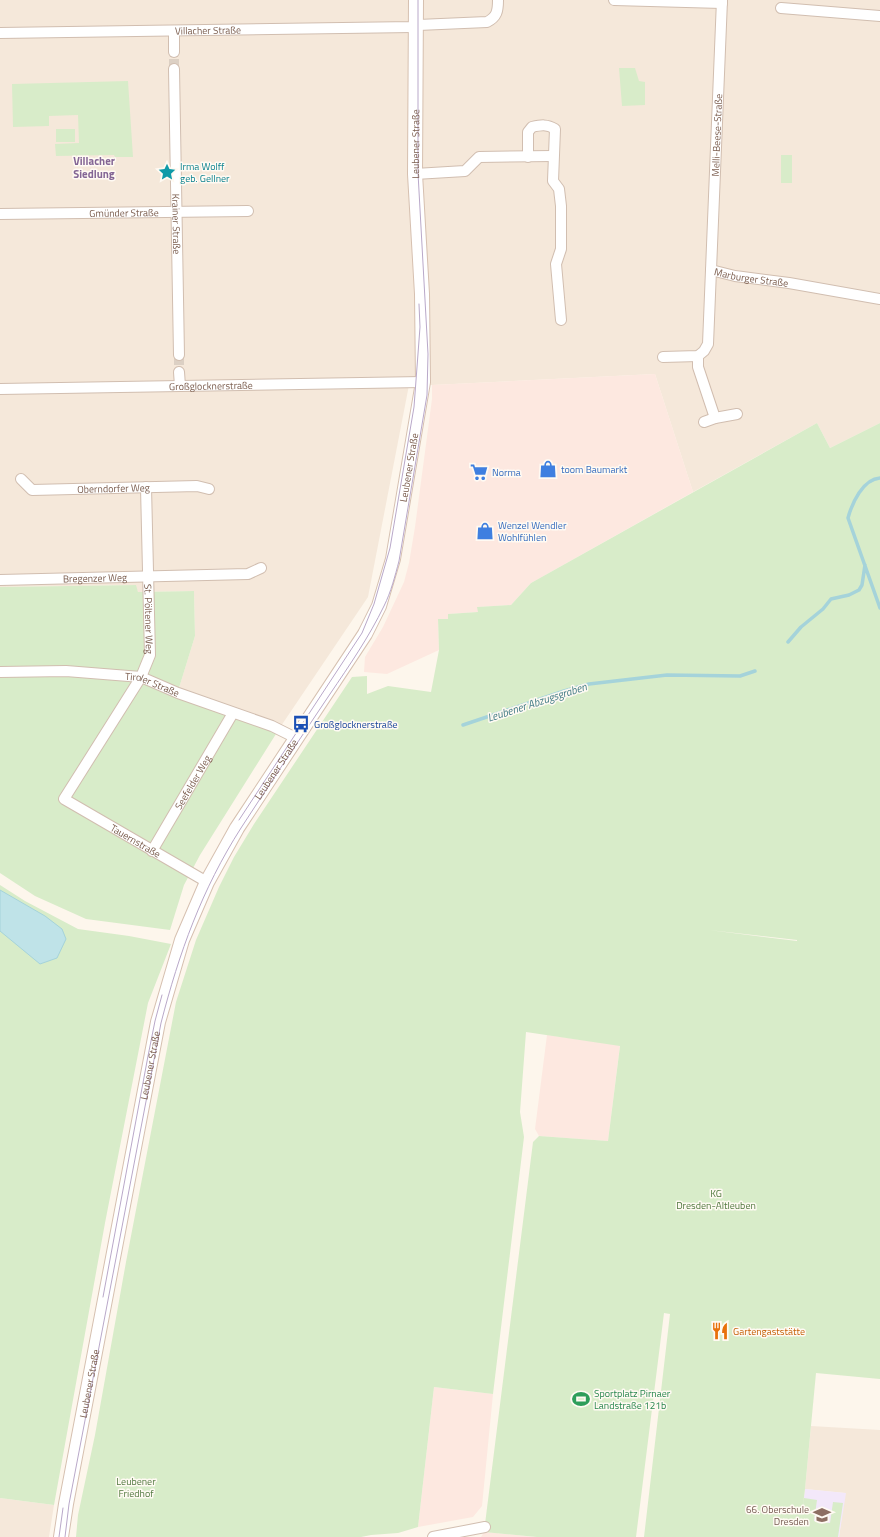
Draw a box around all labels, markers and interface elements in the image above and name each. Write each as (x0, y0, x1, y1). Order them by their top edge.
street label: Villacher Straße (175, 22, 241, 38)
street label: Melli-Beese-Straße (708, 93, 726, 177)
street label: Leubener Straße (408, 109, 423, 179)
district label: Villacher Siedlung (73, 153, 115, 182)
place label: Irma Wolff geb. Gellner (180, 159, 230, 186)
place icon: Irma Wolff geb. Gellner (157, 162, 177, 182)
street label: Krainer Straße (168, 194, 184, 254)
street label: Gmünder Straße (89, 205, 159, 221)
street label: Marburger Straße (713, 264, 789, 291)
street label: Großglocknerstraße (169, 378, 253, 394)
street label: Leubener Straße (396, 432, 422, 503)
shop icon: toom Baumarkt (538, 459, 558, 479)
supermarket icon: Norma (469, 462, 489, 482)
place label: toom Baumarkt (561, 462, 628, 477)
place label: Norma (492, 465, 521, 480)
street label: Oberndorfer Weg (77, 480, 150, 497)
place label: Wenzel Wendler Wohlfühlen (498, 518, 567, 545)
shop icon: Wenzel Wendler Wohlfühlen (475, 521, 495, 541)
street label: Bregenzer Weg (63, 570, 127, 586)
street label: St. Pöltener Weg (140, 584, 157, 654)
street label: Tiroler Straße (125, 669, 182, 701)
water label: Leubener Abzugsgraben (485, 678, 589, 726)
bus stop icon: Großglocknerstraße (291, 714, 311, 734)
place label: Großglocknerstraße (314, 717, 398, 732)
street label: Leubener Straße (251, 736, 302, 803)
street label: Seefelder Weg (171, 752, 215, 812)
street label: Tauernstraße (107, 820, 163, 862)
street label: Leubener Straße (136, 1030, 164, 1101)
park label: KG Dresden-Altleuben (676, 1186, 756, 1213)
restaurant icon: Gartengaststätte (710, 1321, 730, 1341)
place label: Gartengaststätte (733, 1324, 805, 1339)
street label: Leubener Straße (76, 1348, 103, 1419)
place label: Sportplatz Pirnaer Landstraße 121b (594, 1386, 671, 1413)
sports icon: Sportplatz Pirnaer Landstraße 121b (571, 1389, 591, 1409)
park label: Leubener Friedhof (116, 1474, 156, 1501)
place label: 66. Oberschule Dresden (746, 1502, 809, 1529)
school or university icon: 66. Oberschule Dresden (812, 1505, 832, 1525)

